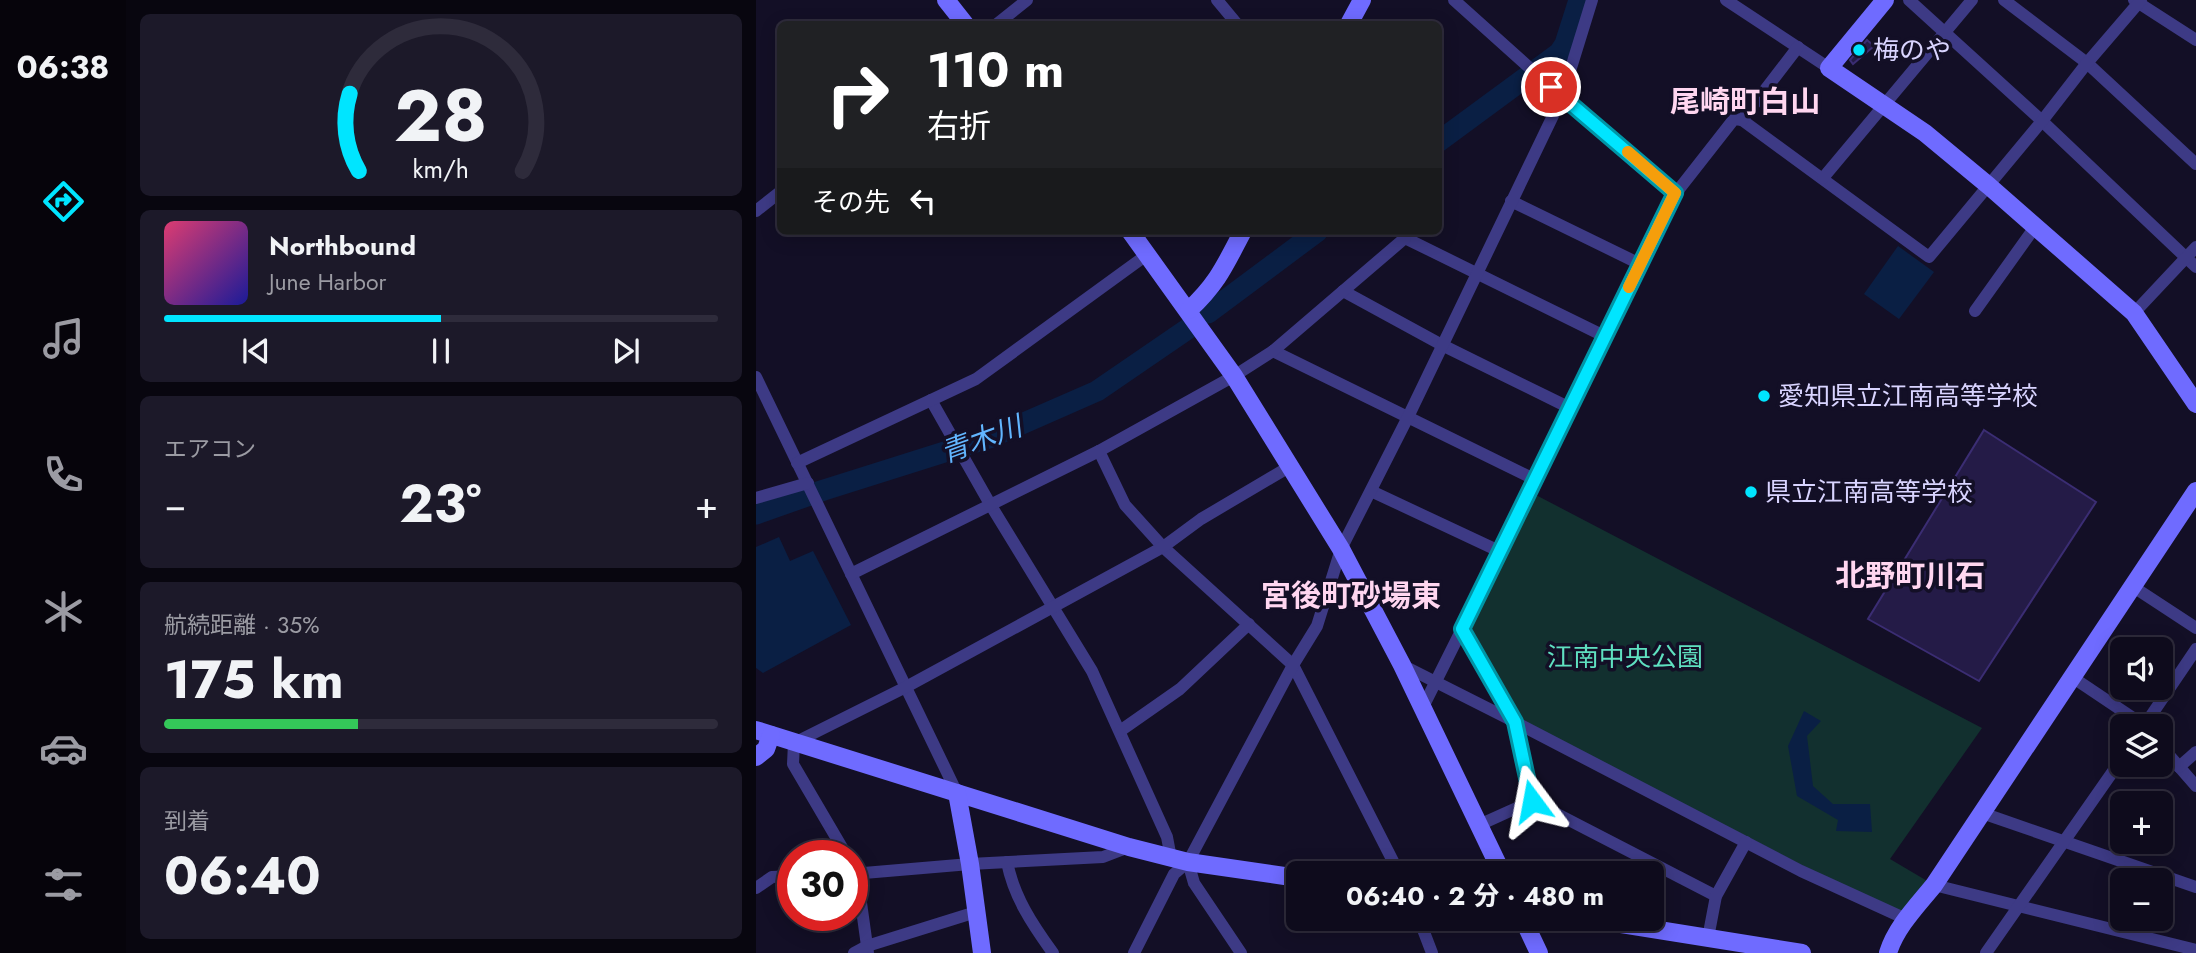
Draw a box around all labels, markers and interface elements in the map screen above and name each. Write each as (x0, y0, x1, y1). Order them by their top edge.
place label: 梅のや (1873, 31, 1951, 69)
text: 110 m (927, 35, 1064, 105)
marker: 梅のや (1851, 42, 1867, 58)
text: 06:38 (17, 44, 109, 90)
icon: right (812, 49, 903, 140)
pin (1521, 57, 1581, 117)
text: 28 (394, 63, 488, 168)
icon: arrive (1532, 68, 1570, 106)
district label: 尾崎町白山 (1670, 80, 1820, 123)
text: 右折 (927, 103, 991, 149)
text: km/h (413, 151, 469, 187)
icon: directions (39, 177, 88, 226)
icon: left (904, 182, 942, 220)
text: その先 (812, 183, 890, 221)
text: Northbound (269, 227, 416, 265)
text: June Harbor (269, 265, 386, 299)
icon: music (39, 314, 88, 363)
icon: previous (237, 332, 275, 370)
icon: pause (422, 332, 460, 370)
icon: next (607, 332, 645, 370)
place label: 愛知県立江南高等学校 (1778, 377, 2038, 415)
marker: 愛知県立江南高等学校 (1756, 388, 1772, 404)
water label: 青木川 (935, 405, 1030, 473)
text: エアコン (164, 432, 256, 466)
icon: phone (39, 450, 88, 499)
text: 23° (400, 466, 481, 542)
place label: 県立江南高等学校 (1765, 473, 1973, 511)
text: − (164, 477, 186, 532)
text: + (695, 477, 718, 532)
marker: 県立江南高等学校 (1743, 484, 1759, 500)
district label: 北野町川石 (1835, 554, 1985, 597)
district label: 宮後町砂場東 (1261, 574, 1441, 617)
icon: climate (39, 587, 88, 636)
text: 航続距離 · 35% (164, 608, 320, 642)
map controls (2110, 637, 2173, 931)
button: sound (2110, 637, 2173, 700)
park label: 江南中央公園 (1547, 638, 1703, 676)
text: 175 km (164, 642, 344, 718)
button: layers (2110, 714, 2173, 777)
icon: car (39, 724, 88, 773)
position arrow (1495, 764, 1569, 838)
button: + (2110, 791, 2173, 854)
text: 到着 (164, 804, 210, 838)
text: 06:40 (164, 838, 321, 914)
speed limit sign: 30 (777, 840, 868, 931)
icon: filters (39, 860, 88, 909)
button: − (2110, 868, 2173, 931)
text: 06:40 · 2 分 · 480 m (1346, 877, 1604, 915)

